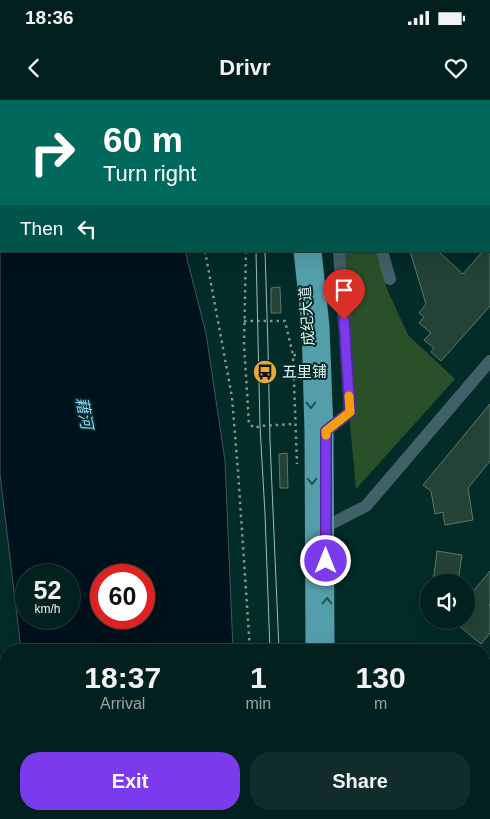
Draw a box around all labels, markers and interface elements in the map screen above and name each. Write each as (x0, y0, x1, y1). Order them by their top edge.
text: 18:36 (25, 7, 74, 28)
icon: back (20, 54, 48, 82)
icon: heart (442, 54, 470, 82)
text: Drivr (219, 55, 271, 80)
icon: right (20, 120, 85, 185)
text: 60 m (103, 120, 183, 159)
text: Turn right (103, 161, 196, 186)
icon: left (73, 215, 101, 243)
text: Then (20, 218, 63, 239)
pin (323, 269, 365, 320)
icon: arrive (330, 276, 358, 304)
street label: 成纪大道 (296, 286, 317, 347)
bus stop icon: 五里铺 (252, 359, 278, 385)
place label: 五里铺 (282, 363, 327, 380)
water label: 藉河 (73, 396, 96, 433)
one-way arrow (306, 401, 316, 409)
one-way arrow (307, 478, 317, 485)
position arrow (299, 534, 351, 586)
speed limit sign: 60 (90, 564, 155, 629)
map controls (420, 574, 475, 629)
button: sound (420, 574, 475, 629)
text: 52 (34, 576, 61, 604)
one-way arrow (322, 597, 332, 605)
text: km/h (34, 602, 61, 616)
text: 18:37 (84, 661, 161, 694)
text: 1 (250, 661, 267, 694)
text: 130 (356, 661, 406, 694)
text: Arrival (100, 695, 145, 712)
text: min (245, 695, 271, 712)
text: m (374, 695, 387, 712)
button: Exit (20, 752, 240, 810)
button: Share (250, 752, 470, 810)

